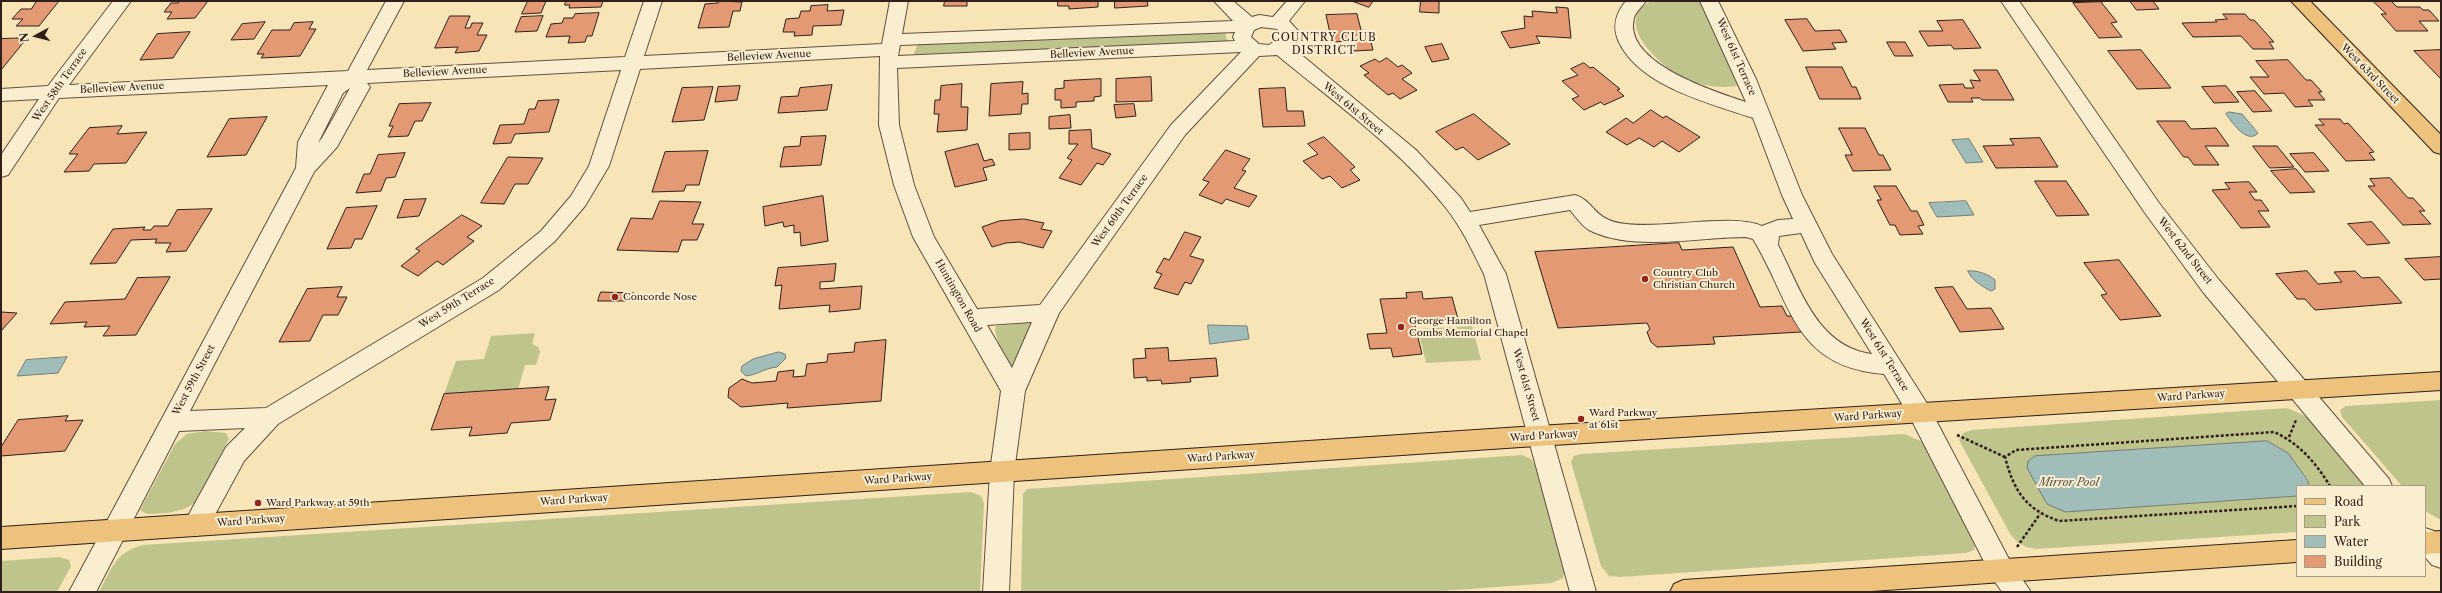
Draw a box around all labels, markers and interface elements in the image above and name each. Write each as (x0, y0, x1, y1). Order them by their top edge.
north arrow (16, 16, 56, 56)
street label: West 61st Terrace (1714, 16, 1758, 98)
district label: COUNTRY CLUB DISTRICT (1271, 31, 1377, 57)
text: N (17, 32, 32, 43)
street label: West 63rd Street (2338, 42, 2402, 106)
street label: Belleview Avenue (1050, 45, 1134, 61)
street label: West 58th Terrace (30, 46, 90, 124)
street label: Belleview Avenue (727, 48, 811, 64)
street label: Belleview Avenue (403, 64, 487, 80)
street label: Belleview Avenue (80, 80, 164, 96)
street label: West 61st Street (1320, 80, 1386, 138)
street label: West 60th Terrace (1089, 172, 1151, 250)
street label: West 62nd Street (2155, 215, 2215, 287)
street label: Huntington Road (932, 257, 984, 335)
place label: Country Club Christian Church (1653, 267, 1735, 290)
marker: Country Club Christian Church (1640, 274, 1650, 284)
street label: West 59th Terrace (417, 275, 497, 331)
place label: Concorde Nose (623, 291, 697, 303)
marker: Concorde Nose (610, 292, 620, 302)
place label: George Hamilton Combs Memorial Chapel (1409, 315, 1528, 338)
street label: West 61st Terrace (1857, 316, 1911, 394)
marker: George Hamilton Combs Memorial Chapel (1396, 322, 1406, 332)
street label: West 59th Street (170, 343, 218, 417)
street label: West 61st Street (1510, 347, 1542, 423)
street label: Ward Parkway (2157, 388, 2225, 404)
place label: Ward Parkway at 61st (1589, 407, 1657, 430)
street label: Ward Parkway (1834, 408, 1902, 424)
marker: Ward Parkway at 61st (1576, 414, 1586, 424)
street label: Ward Parkway (1510, 428, 1578, 444)
street label: Ward Parkway (1187, 449, 1255, 465)
street label: Ward Parkway (864, 471, 932, 487)
water label: Mirror Pool (2039, 476, 2099, 490)
legend (2296, 485, 2426, 577)
street label: Ward Parkway (540, 492, 608, 508)
text: Road (2334, 494, 2364, 509)
place label: Ward Parkway at 59th (266, 497, 369, 509)
marker: Ward Parkway at 59th (253, 498, 263, 508)
street label: Ward Parkway (217, 513, 285, 529)
text: Park (2334, 514, 2360, 529)
text: Water (2334, 534, 2368, 549)
text: Building (2334, 554, 2382, 569)

